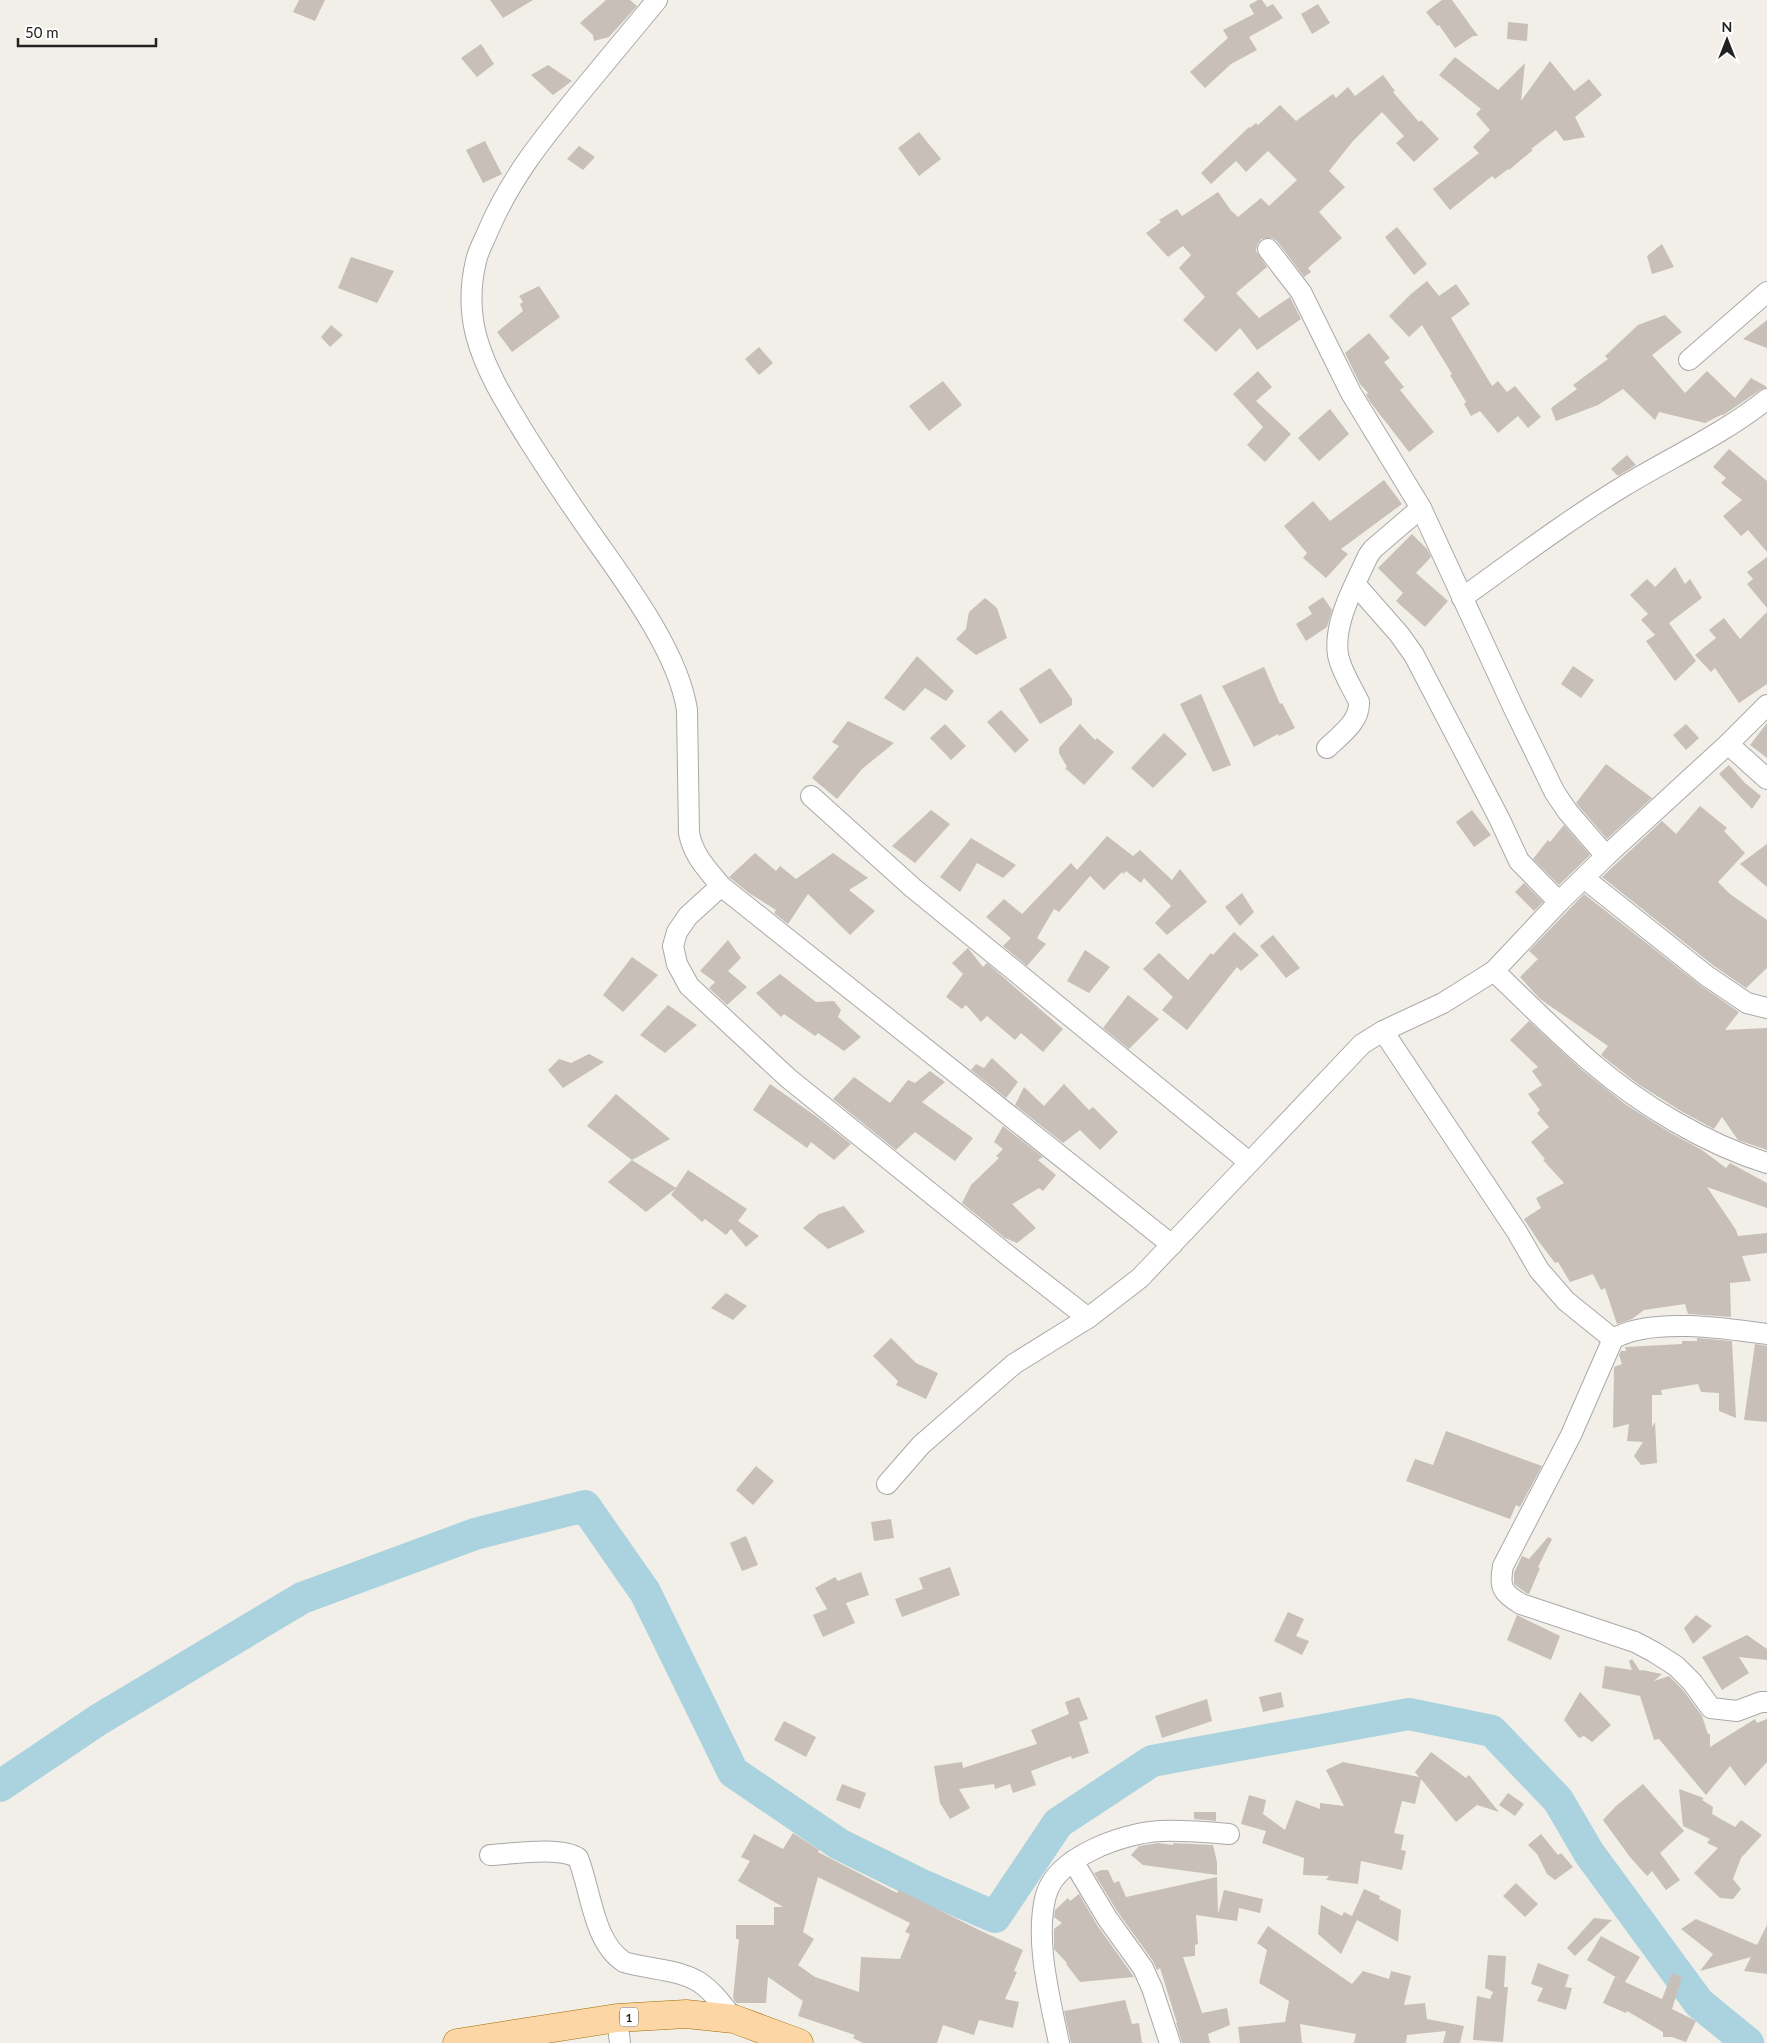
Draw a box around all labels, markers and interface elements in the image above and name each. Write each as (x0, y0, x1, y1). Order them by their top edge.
scale bar (18, 15, 155, 47)
north arrow (1702, 15, 1752, 65)
text: N (1722, 18, 1732, 35)
text: 50 m (25, 23, 59, 41)
road number: 1 (620, 2008, 638, 2026)

